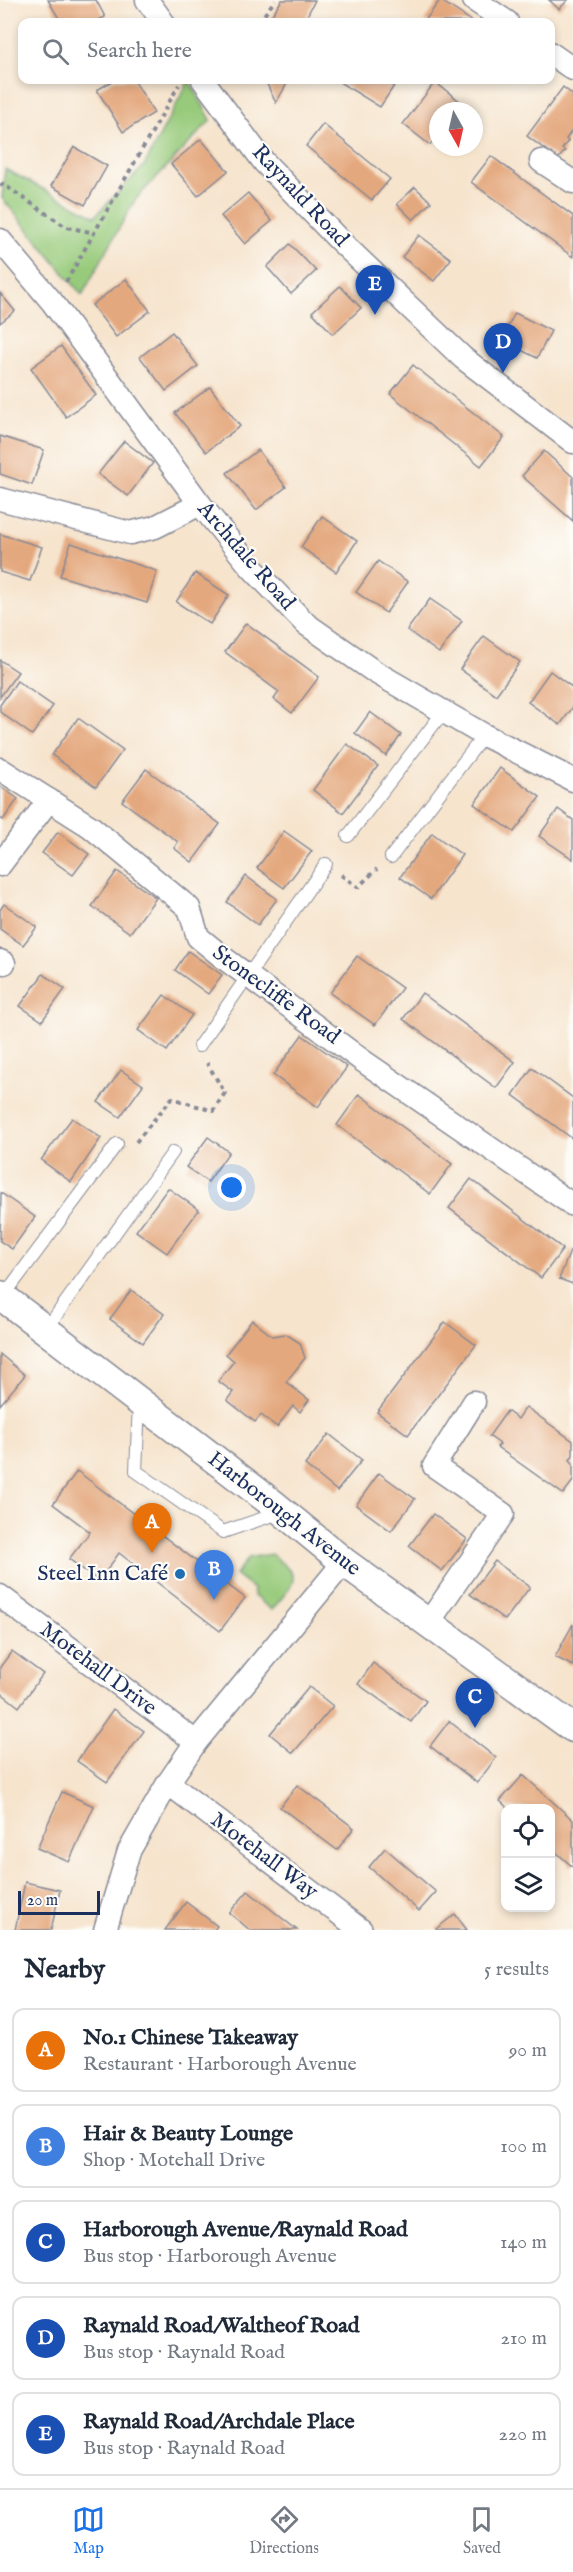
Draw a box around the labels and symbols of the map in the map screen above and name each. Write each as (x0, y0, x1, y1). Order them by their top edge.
north arrow (429, 102, 483, 156)
street label: Raynald Road (245, 139, 355, 253)
pin: E (356, 266, 394, 315)
pin: D (484, 324, 522, 373)
street label: Archdale Road (190, 495, 301, 617)
street label: Stonecliffe Road (207, 939, 346, 1051)
your location (217, 1173, 246, 1202)
street label: Harborough Avenue (202, 1445, 366, 1583)
pin: A (132, 1504, 172, 1553)
pin: B (194, 1550, 234, 1600)
place label: Steel Inn Café (37, 1560, 168, 1588)
marker: Steel Inn Café (173, 1567, 187, 1581)
street label: Motehall Drive (34, 1616, 162, 1722)
pin: C (456, 1678, 494, 1728)
street label: Motehall Way (205, 1806, 324, 1906)
scale bar (18, 1888, 100, 1916)

